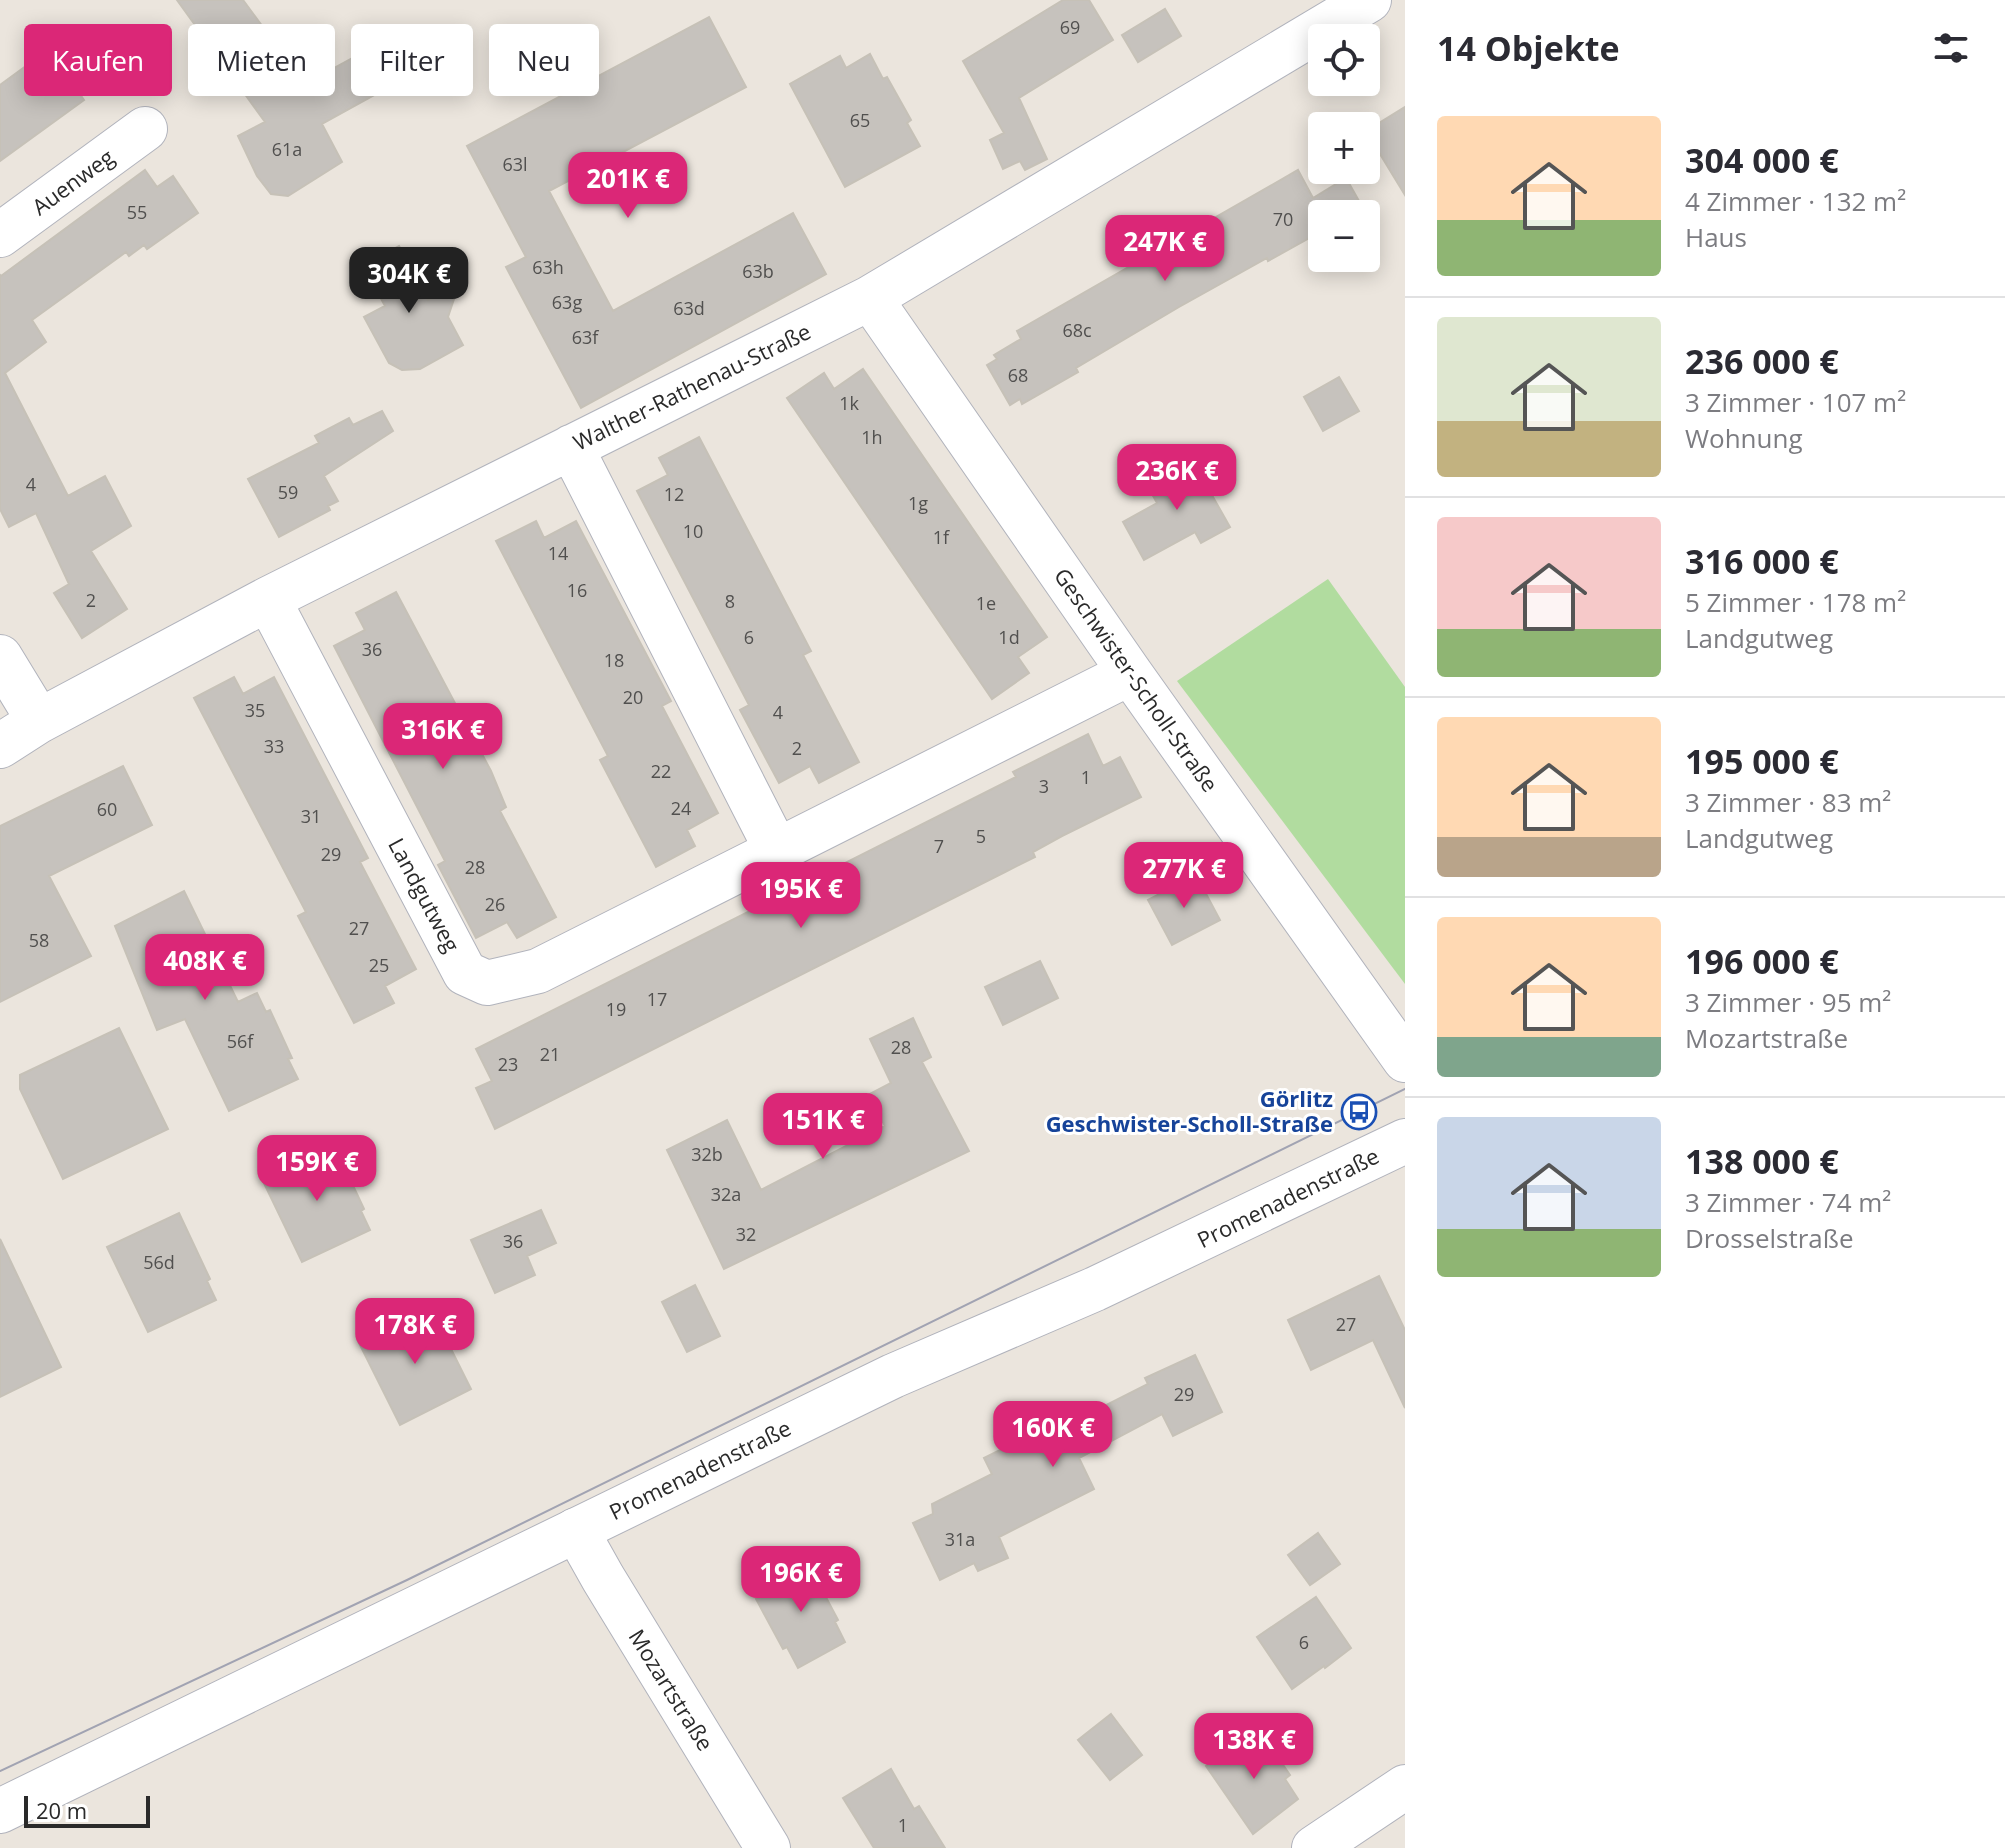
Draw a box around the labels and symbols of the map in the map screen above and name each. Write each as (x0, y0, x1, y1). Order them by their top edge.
house number: 69 (1060, 15, 1080, 39)
house number: 65 (850, 108, 870, 132)
house number: 61a (272, 137, 302, 161)
street label: Auenweg (25, 141, 120, 221)
house number: 63l (502, 152, 528, 176)
pin: 201K € (563, 152, 693, 220)
house number: 55 (127, 200, 147, 224)
house number: 70 (1273, 207, 1293, 231)
pin: 247K € (1100, 215, 1230, 283)
pin: 304K € (344, 247, 474, 315)
house number: 63h (532, 255, 564, 279)
house number: 63b (742, 259, 774, 283)
house number: 63g (552, 290, 582, 314)
house number: 63d (673, 296, 705, 320)
street label: Walther-Rathenau-Straße (568, 315, 815, 457)
house number: 68c (1062, 318, 1092, 342)
house number: 63f (572, 325, 599, 349)
house number: 68 (1008, 363, 1028, 387)
house number: 1k (839, 391, 859, 415)
house number: 1h (861, 425, 883, 449)
pin: 236K € (1112, 444, 1242, 512)
house number: 4 (26, 472, 36, 496)
house number: 59 (278, 480, 298, 504)
house number: 12 (664, 482, 684, 506)
house number: 1g (908, 491, 928, 515)
house number: 10 (683, 519, 703, 543)
house number: 1f (933, 525, 950, 549)
house number: 14 (548, 541, 568, 565)
street label: Geschwister-Scholl-Straße (1048, 562, 1226, 797)
house number: 16 (567, 578, 587, 602)
house number: 2 (86, 588, 96, 612)
house number: 8 (725, 589, 735, 613)
house number: 1e (976, 591, 996, 615)
house number: 6 (744, 625, 754, 649)
house number: 1d (998, 625, 1020, 649)
house number: 36 (362, 637, 382, 661)
house number: 18 (604, 648, 624, 672)
house number: 20 (623, 685, 643, 709)
house number: 35 (245, 698, 265, 722)
house number: 4 (773, 700, 783, 724)
pin: 316K € (378, 703, 508, 771)
house number: 33 (264, 734, 284, 758)
house number: 2 (792, 736, 802, 760)
house number: 22 (651, 759, 671, 783)
house number: 1 (1081, 765, 1091, 789)
house number: 3 (1039, 774, 1049, 798)
house number: 24 (671, 796, 691, 820)
house number: 60 (97, 797, 117, 821)
house number: 31 (301, 804, 321, 828)
house number: 5 (976, 824, 986, 848)
street label: Landgutweg (382, 832, 468, 957)
house number: 7 (934, 834, 944, 858)
house number: 29 (321, 842, 341, 866)
pin: 277K € (1119, 842, 1249, 910)
house number: 28 (465, 855, 485, 879)
pin: 195K € (736, 862, 866, 930)
house number: 26 (485, 892, 505, 916)
house number: 27 (349, 916, 369, 940)
house number: 58 (29, 928, 49, 952)
pin: 408K € (140, 934, 270, 1002)
house number: 25 (369, 953, 389, 977)
house number: 17 (647, 987, 667, 1011)
house number: 19 (606, 997, 626, 1021)
house number: 56f (227, 1029, 254, 1053)
house number: 28 (891, 1035, 911, 1059)
house number: 21 (540, 1042, 560, 1066)
house number: 23 (498, 1052, 518, 1076)
place label: Görlitz Geschwister-Scholl-Straße (1046, 1083, 1333, 1138)
pin: 151K € (758, 1093, 888, 1161)
bus stop icon: Görlitz Geschwister-Scholl-Straße (1340, 1093, 1378, 1131)
pin: 159K € (252, 1135, 382, 1203)
street label: Promenadenstraße (1192, 1140, 1383, 1254)
house number: 32b (691, 1142, 723, 1166)
house number: 32a (711, 1182, 741, 1206)
house number: 32 (736, 1222, 756, 1246)
house number: 36 (503, 1229, 523, 1253)
house number: 56d (143, 1250, 175, 1274)
pin: 178K € (350, 1298, 480, 1366)
house number: 27 (1336, 1312, 1356, 1336)
house number: 29 (1174, 1382, 1194, 1406)
pin: 160K € (988, 1401, 1118, 1469)
street label: Promenadenstraße (604, 1412, 795, 1526)
house number: 31a (945, 1527, 975, 1551)
pin: 196K € (736, 1546, 866, 1614)
street label: Mozartstraße (623, 1623, 721, 1756)
house number: 6 (1299, 1630, 1309, 1654)
pin: 138K € (1189, 1713, 1319, 1781)
scale bar (24, 1792, 150, 1828)
house number: 1 (898, 1813, 908, 1837)

